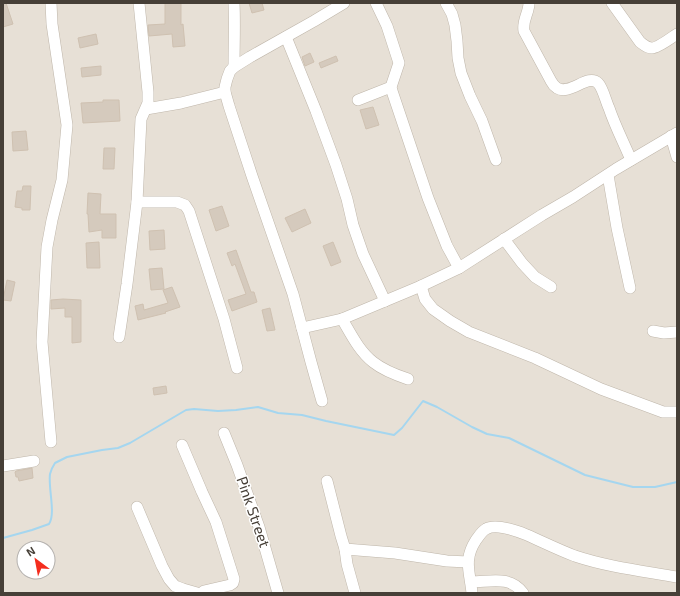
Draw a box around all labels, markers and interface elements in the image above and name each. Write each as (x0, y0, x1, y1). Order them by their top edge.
street label: Pink Street (233, 474, 275, 550)
north arrow (16, 540, 56, 580)
text: N (24, 543, 37, 559)

